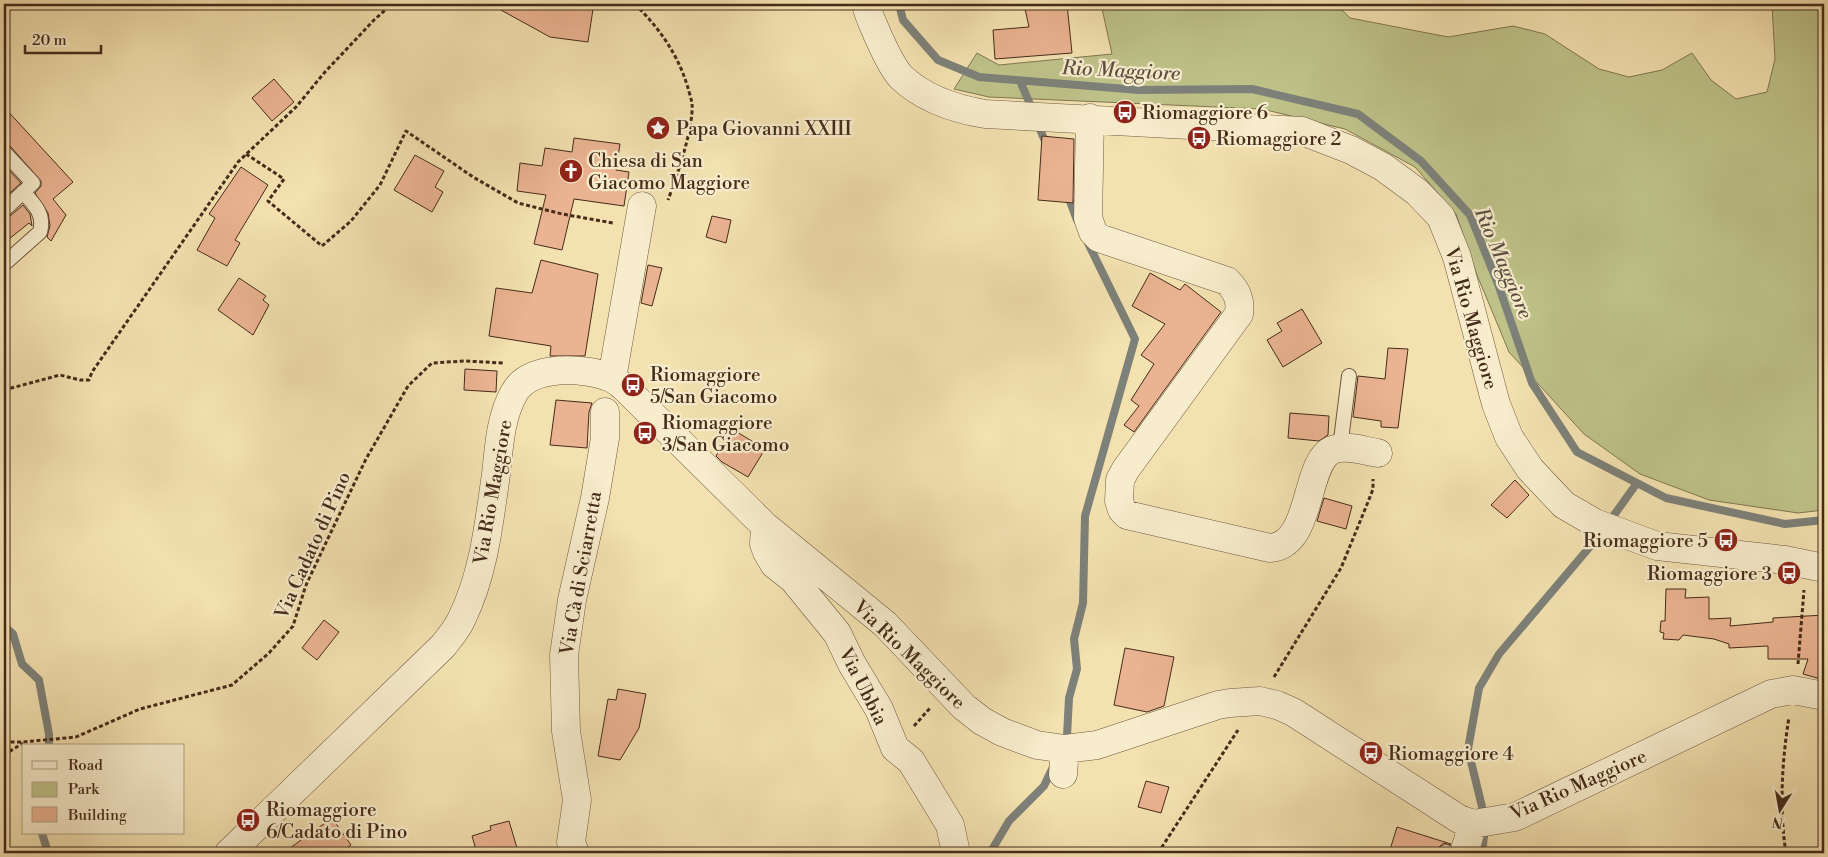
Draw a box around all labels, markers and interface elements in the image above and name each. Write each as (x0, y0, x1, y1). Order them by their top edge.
scale bar (25, 22, 101, 54)
text: 20 m (32, 31, 67, 50)
water label: Rio Maggiore (1060, 56, 1181, 87)
bus stop icon: Riomaggiore 6 (1112, 99, 1138, 125)
place label: Riomaggiore 6 (1142, 101, 1268, 125)
place icon: Papa Giovanni XXIII (645, 115, 671, 141)
place label: Papa Giovanni XXIII (676, 117, 852, 141)
bus stop icon: Riomaggiore 2 (1186, 125, 1212, 151)
place label: Riomaggiore 2 (1216, 127, 1341, 151)
place label: Chiesa di San Giacomo Maggiore (588, 149, 750, 195)
church icon: Chiesa di San Giacomo Maggiore (558, 158, 584, 184)
water label: Rio Maggiore (1468, 203, 1538, 324)
street label: Via Rio Maggiore (1439, 243, 1503, 392)
place label: Riomaggiore 5/San Giacomo (650, 363, 777, 409)
bus stop icon: Riomaggiore 5/San Giacomo (620, 372, 646, 398)
place label: Riomaggiore 3/San Giacomo (662, 411, 789, 457)
street label: Via Rio Maggiore (468, 418, 518, 568)
bus stop icon: Riomaggiore 3/San Giacomo (632, 420, 658, 446)
street label: Via Cadato di Pino (269, 468, 356, 624)
street label: Via Cà di Sciarretta (555, 489, 607, 658)
bus stop icon: Riomaggiore 5 (1713, 527, 1739, 553)
place label: Riomaggiore 5 (1583, 529, 1708, 553)
bus stop icon: Riomaggiore 3 (1776, 560, 1802, 586)
place label: Riomaggiore 3 (1647, 562, 1772, 586)
street label: Via Rio Maggiore (847, 594, 971, 714)
street label: Via Ubbia (833, 643, 893, 730)
bus stop icon: Riomaggiore 4 (1358, 740, 1384, 766)
place label: Riomaggiore 4 (1388, 742, 1514, 766)
legend (22, 744, 185, 834)
street label: Via Rio Maggiore (1505, 744, 1650, 826)
text: Road (68, 756, 103, 775)
text: Park (68, 780, 100, 799)
north arrow (1756, 784, 1806, 834)
place label: Riomaggiore 6/Cadato di Pino (266, 798, 408, 844)
text: Building (67, 806, 127, 825)
bus stop icon: Riomaggiore 6/Cadato di Pino (235, 807, 261, 833)
text: N (1771, 812, 1785, 832)

